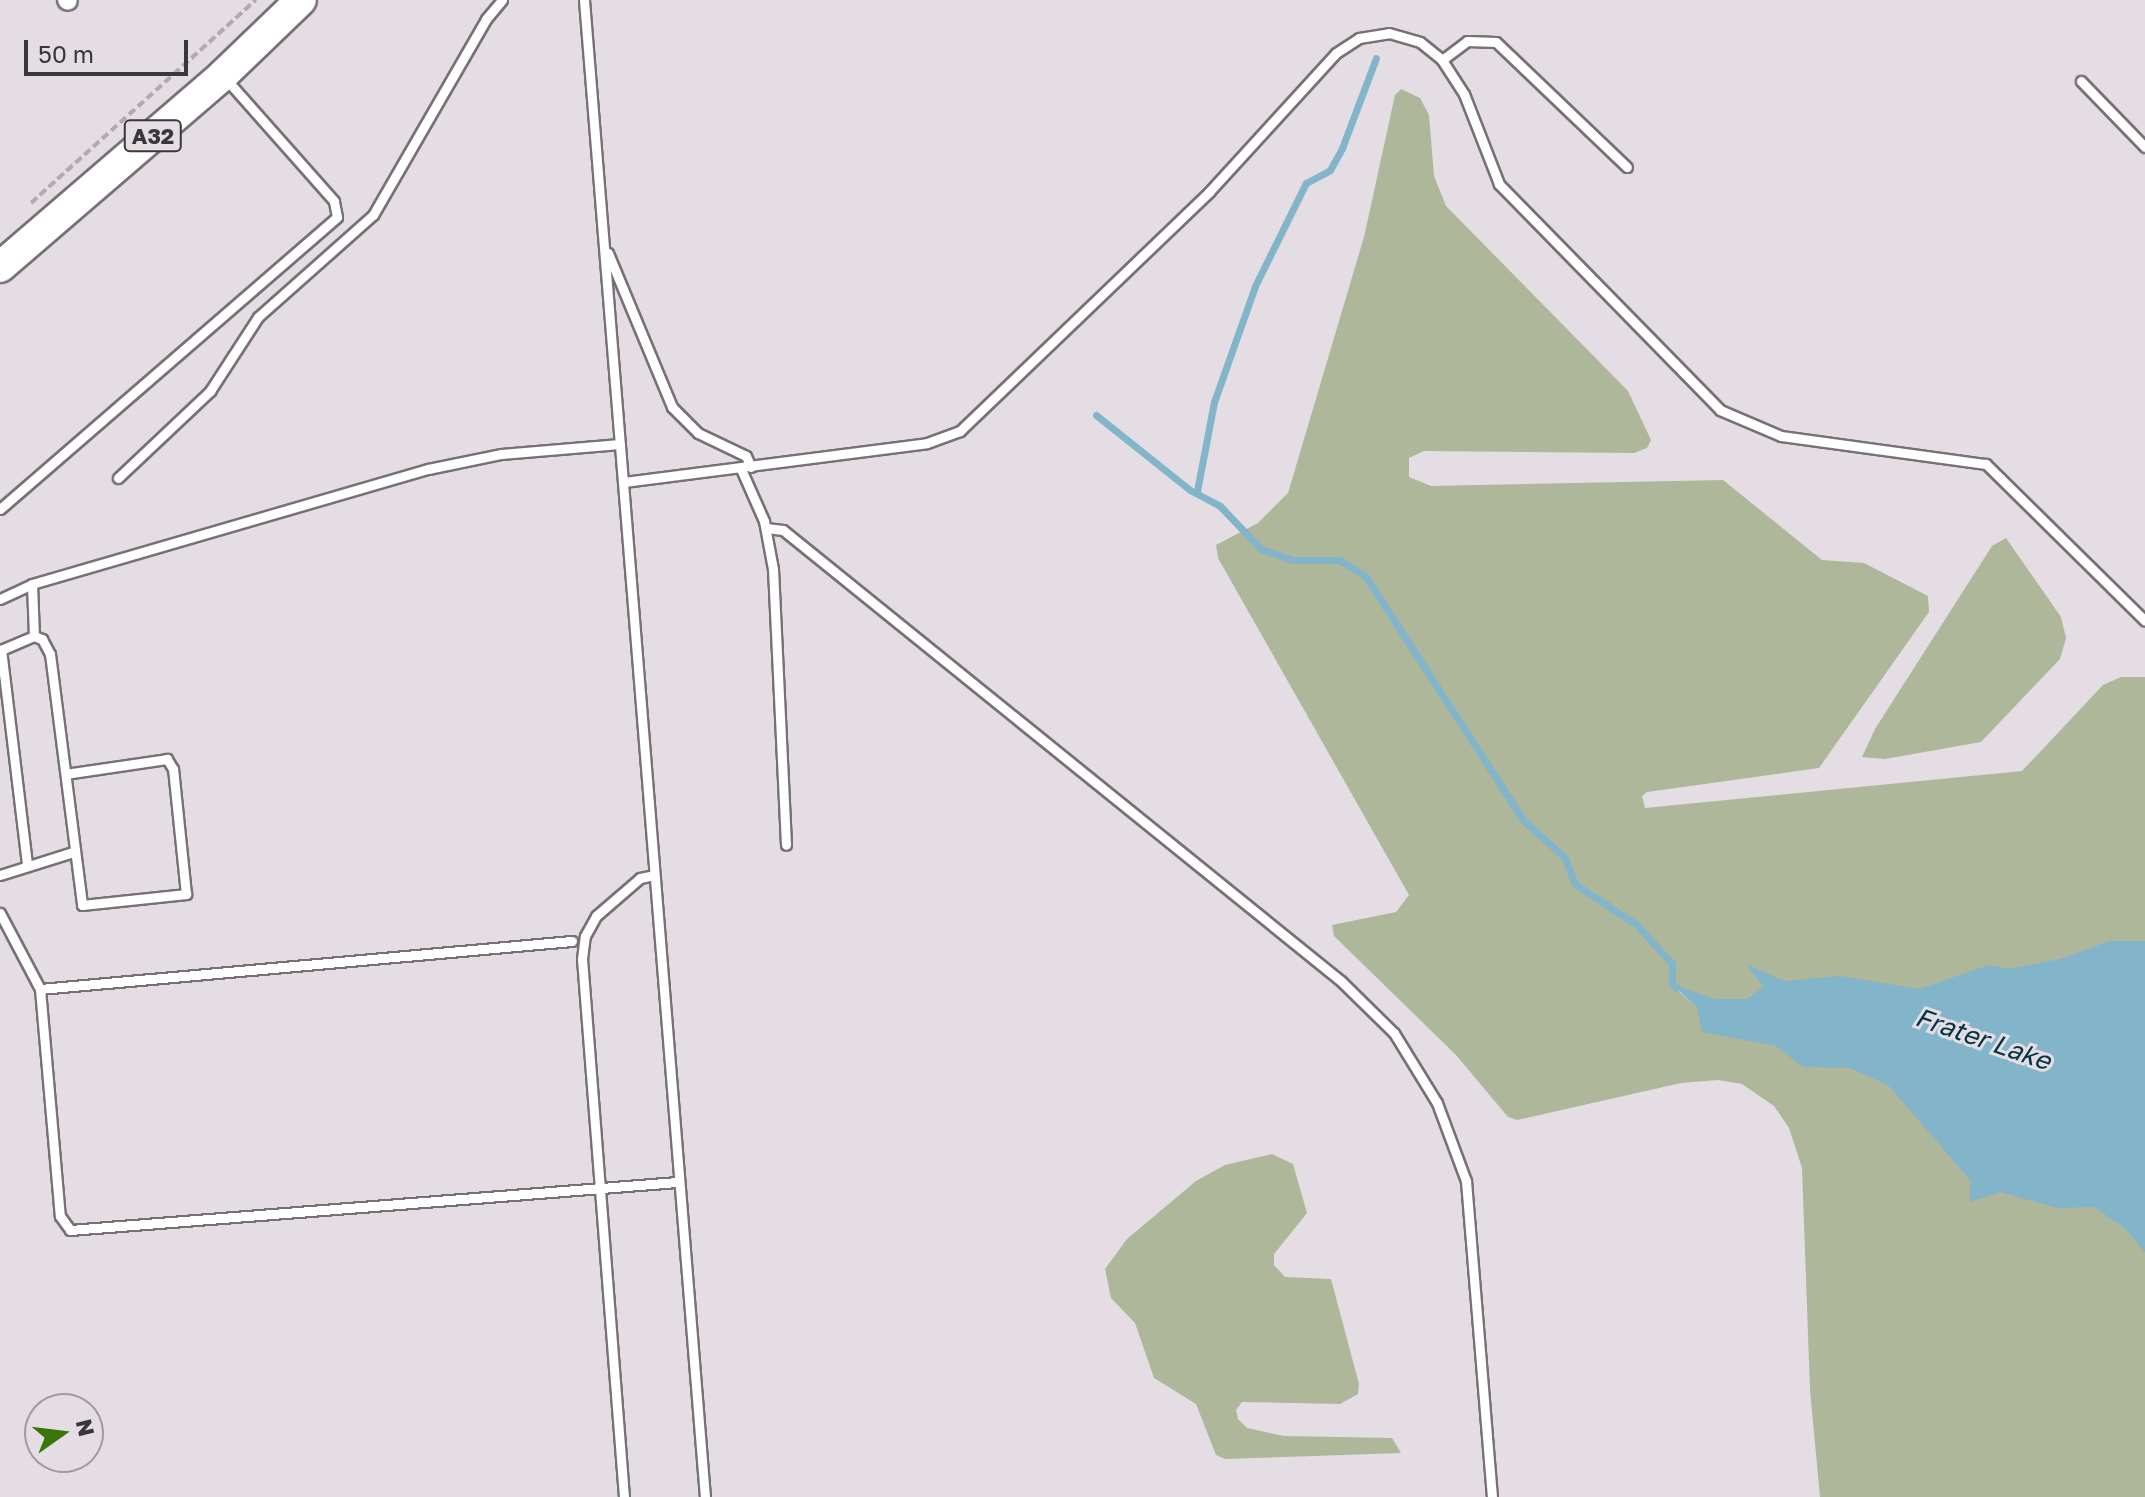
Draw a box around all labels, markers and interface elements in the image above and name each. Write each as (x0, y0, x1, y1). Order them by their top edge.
scale bar (28, 24, 192, 74)
text: 50 m (38, 39, 94, 68)
road number: A32 (123, 118, 183, 154)
water label: Frater Lake (1911, 1001, 2055, 1077)
north arrow (24, 1393, 104, 1473)
text: N (71, 1416, 101, 1439)

